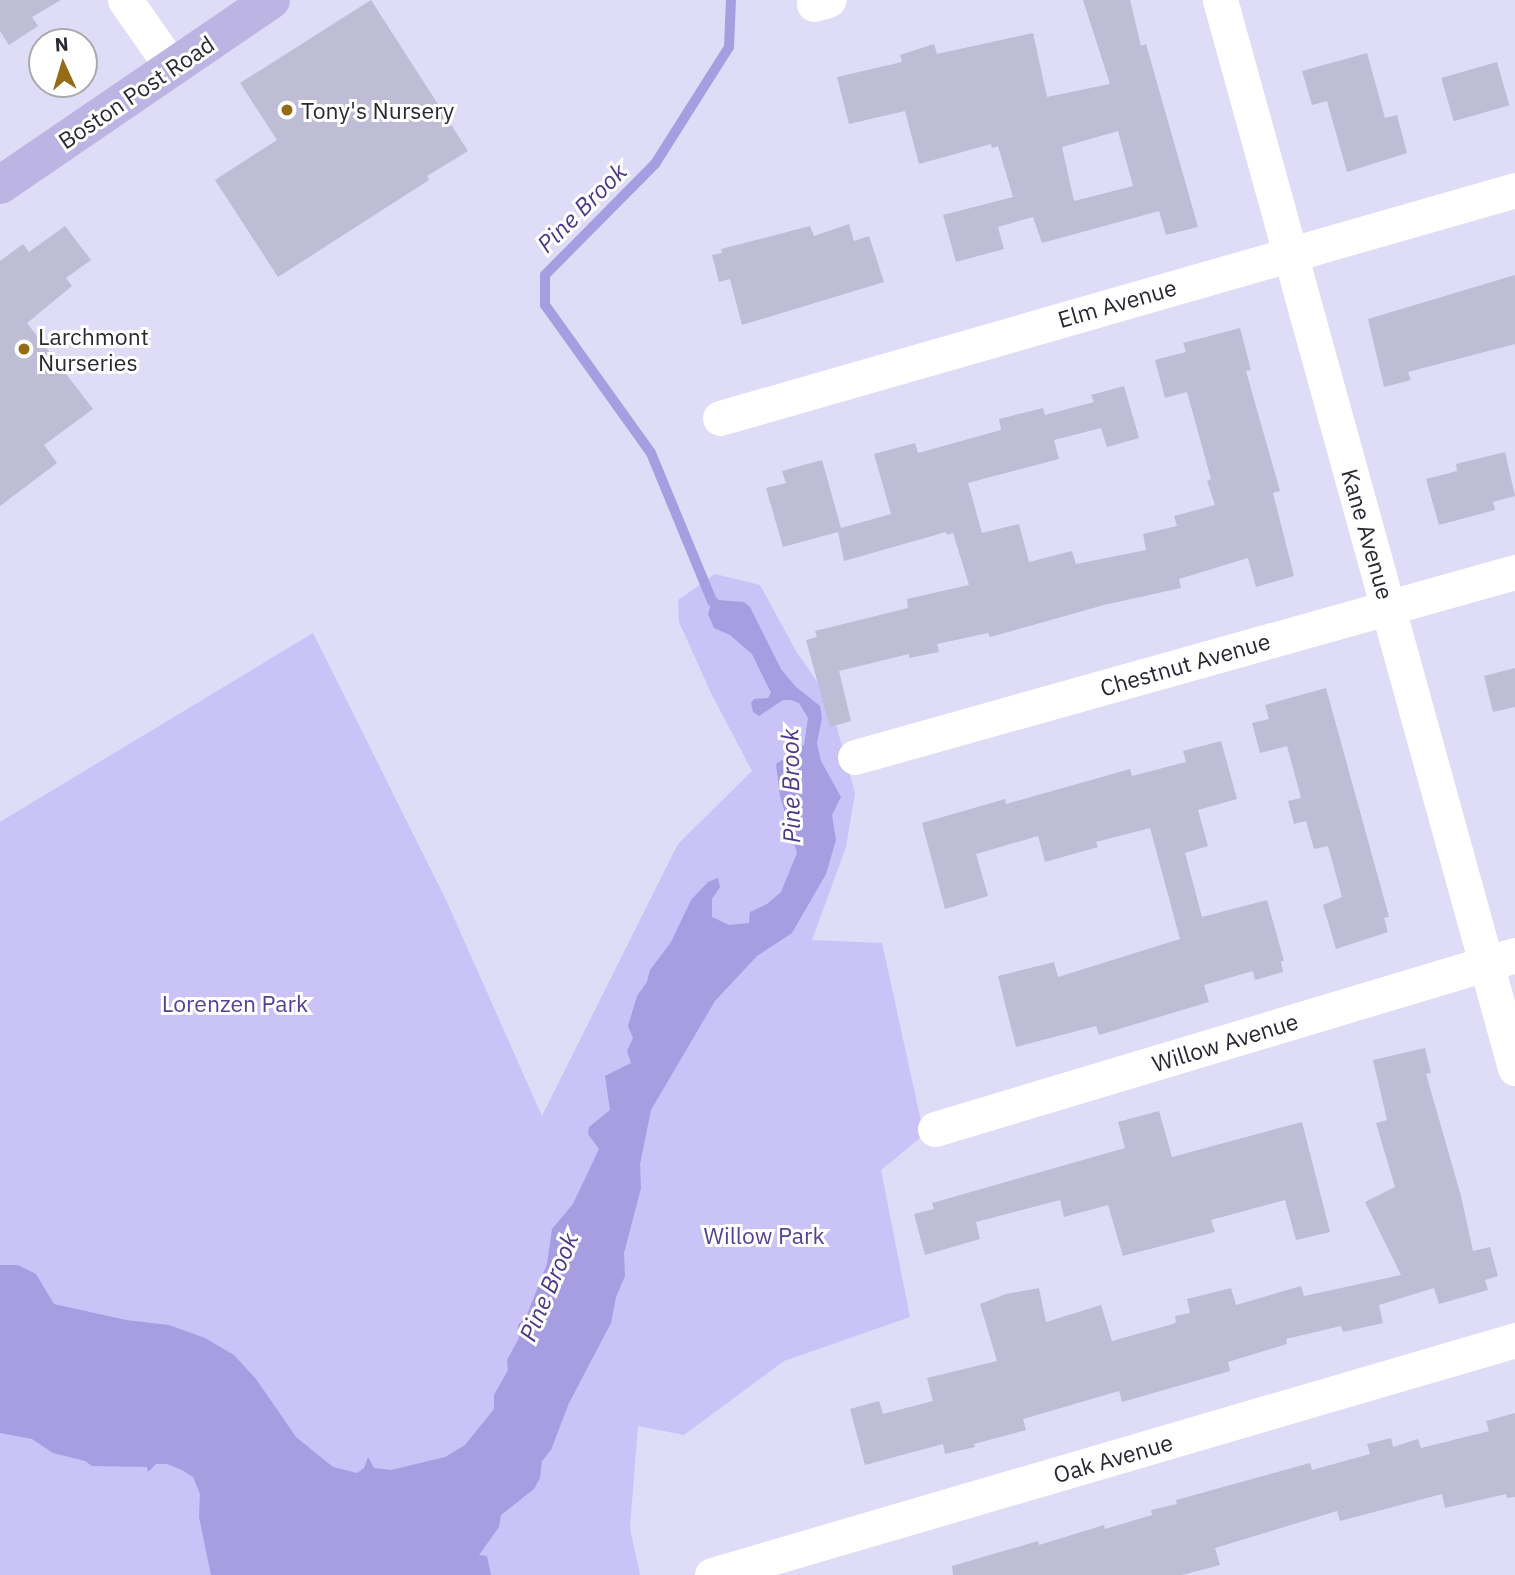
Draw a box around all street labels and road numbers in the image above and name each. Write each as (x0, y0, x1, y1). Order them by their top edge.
street label: Boston Post Road (53, 30, 219, 154)
street label: Elm Avenue (1055, 273, 1179, 333)
street label: Kane Avenue (1336, 466, 1400, 602)
street label: Chestnut Avenue (1097, 627, 1273, 701)
street label: Willow Avenue (1149, 1007, 1301, 1077)
street label: Oak Avenue (1050, 1428, 1176, 1488)

